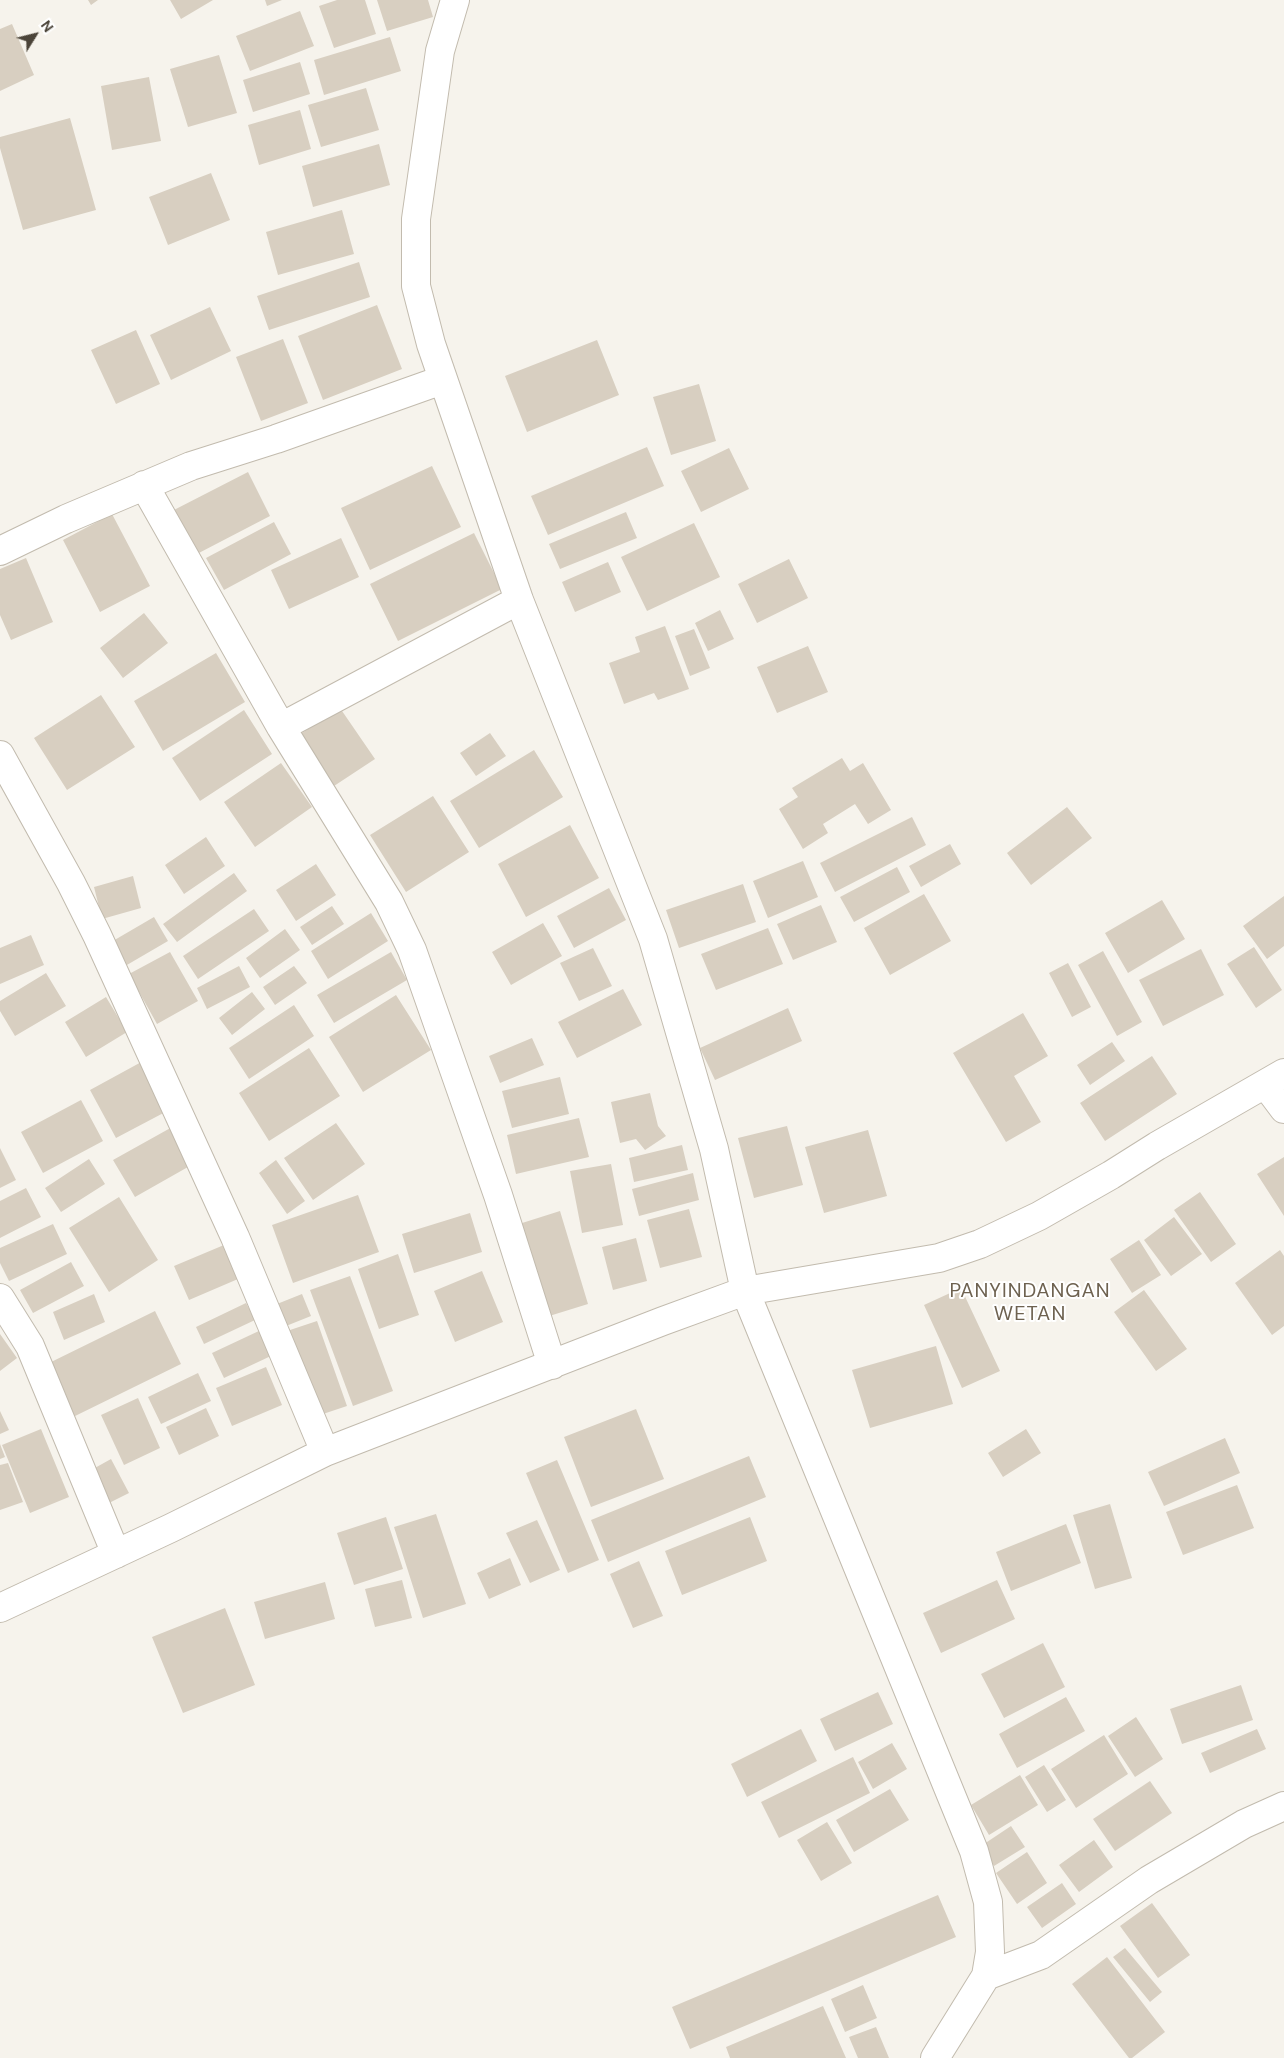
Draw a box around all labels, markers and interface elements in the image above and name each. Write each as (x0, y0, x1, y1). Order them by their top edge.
north arrow (10, 10, 60, 60)
text: N (37, 17, 57, 36)
district label: PANYINDANGAN WETAN (948, 1280, 1112, 1327)

